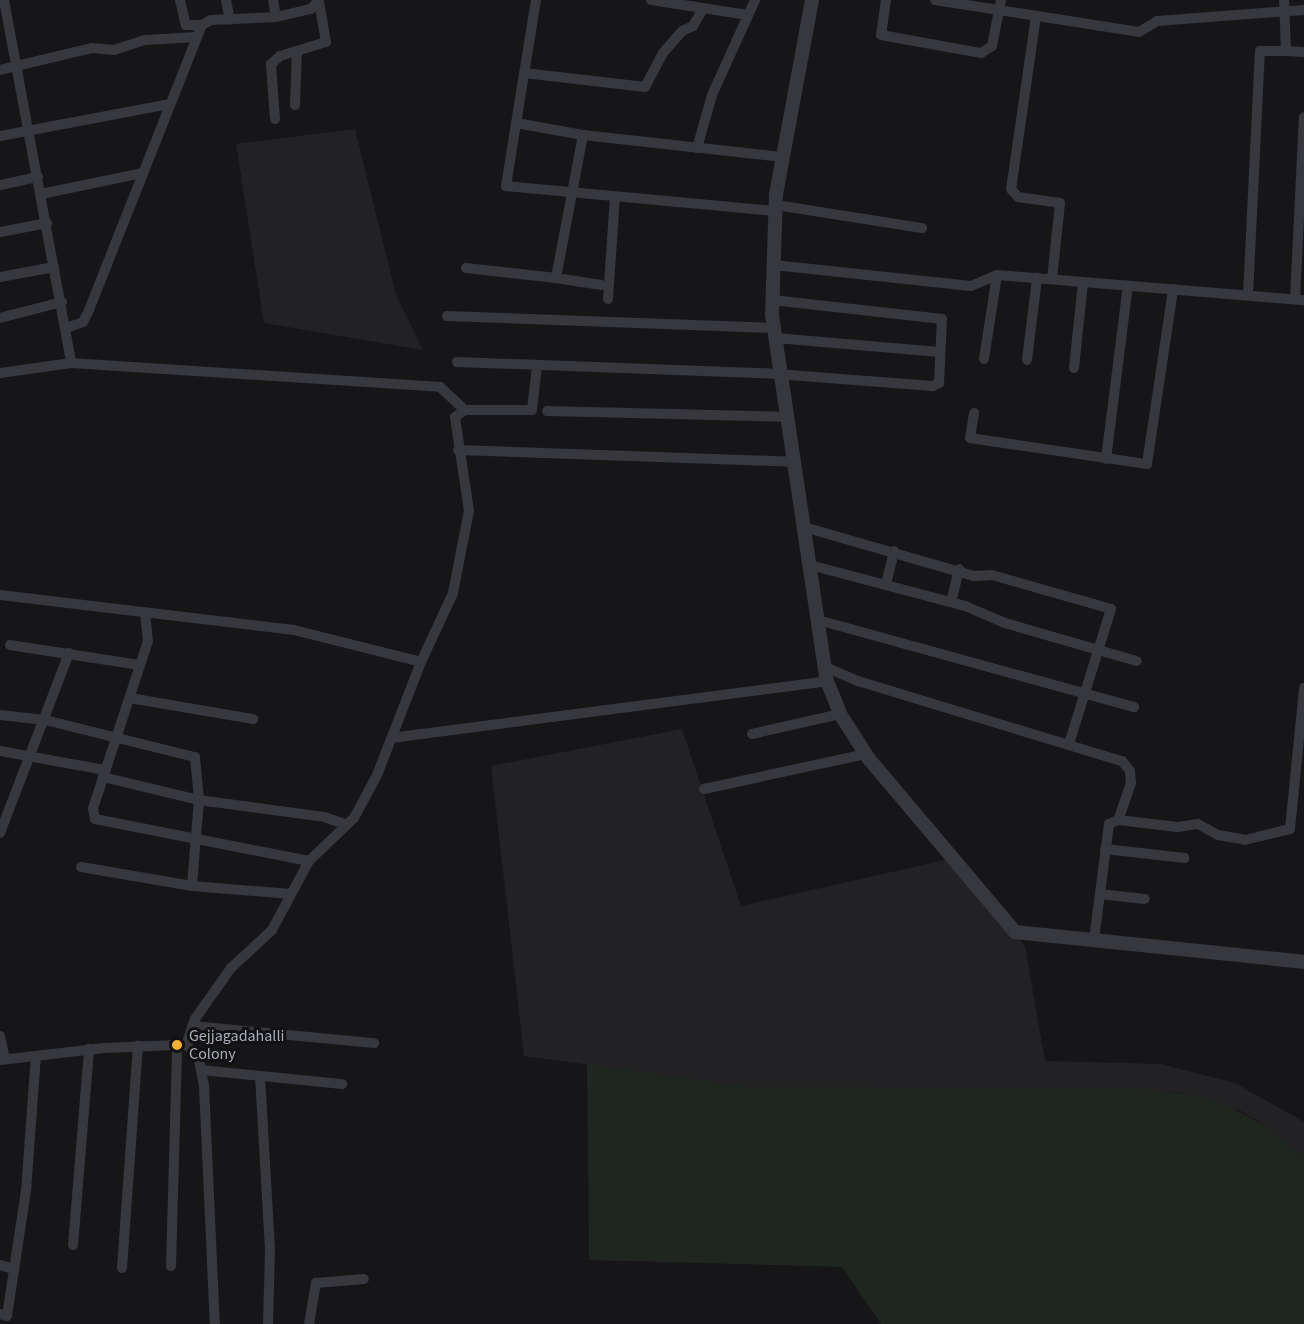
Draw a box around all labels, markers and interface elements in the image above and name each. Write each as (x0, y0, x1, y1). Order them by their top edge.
place label: Gejjagadahalli Colony (189, 1026, 284, 1064)
marker: Gejjagadahalli Colony (170, 1038, 184, 1052)

